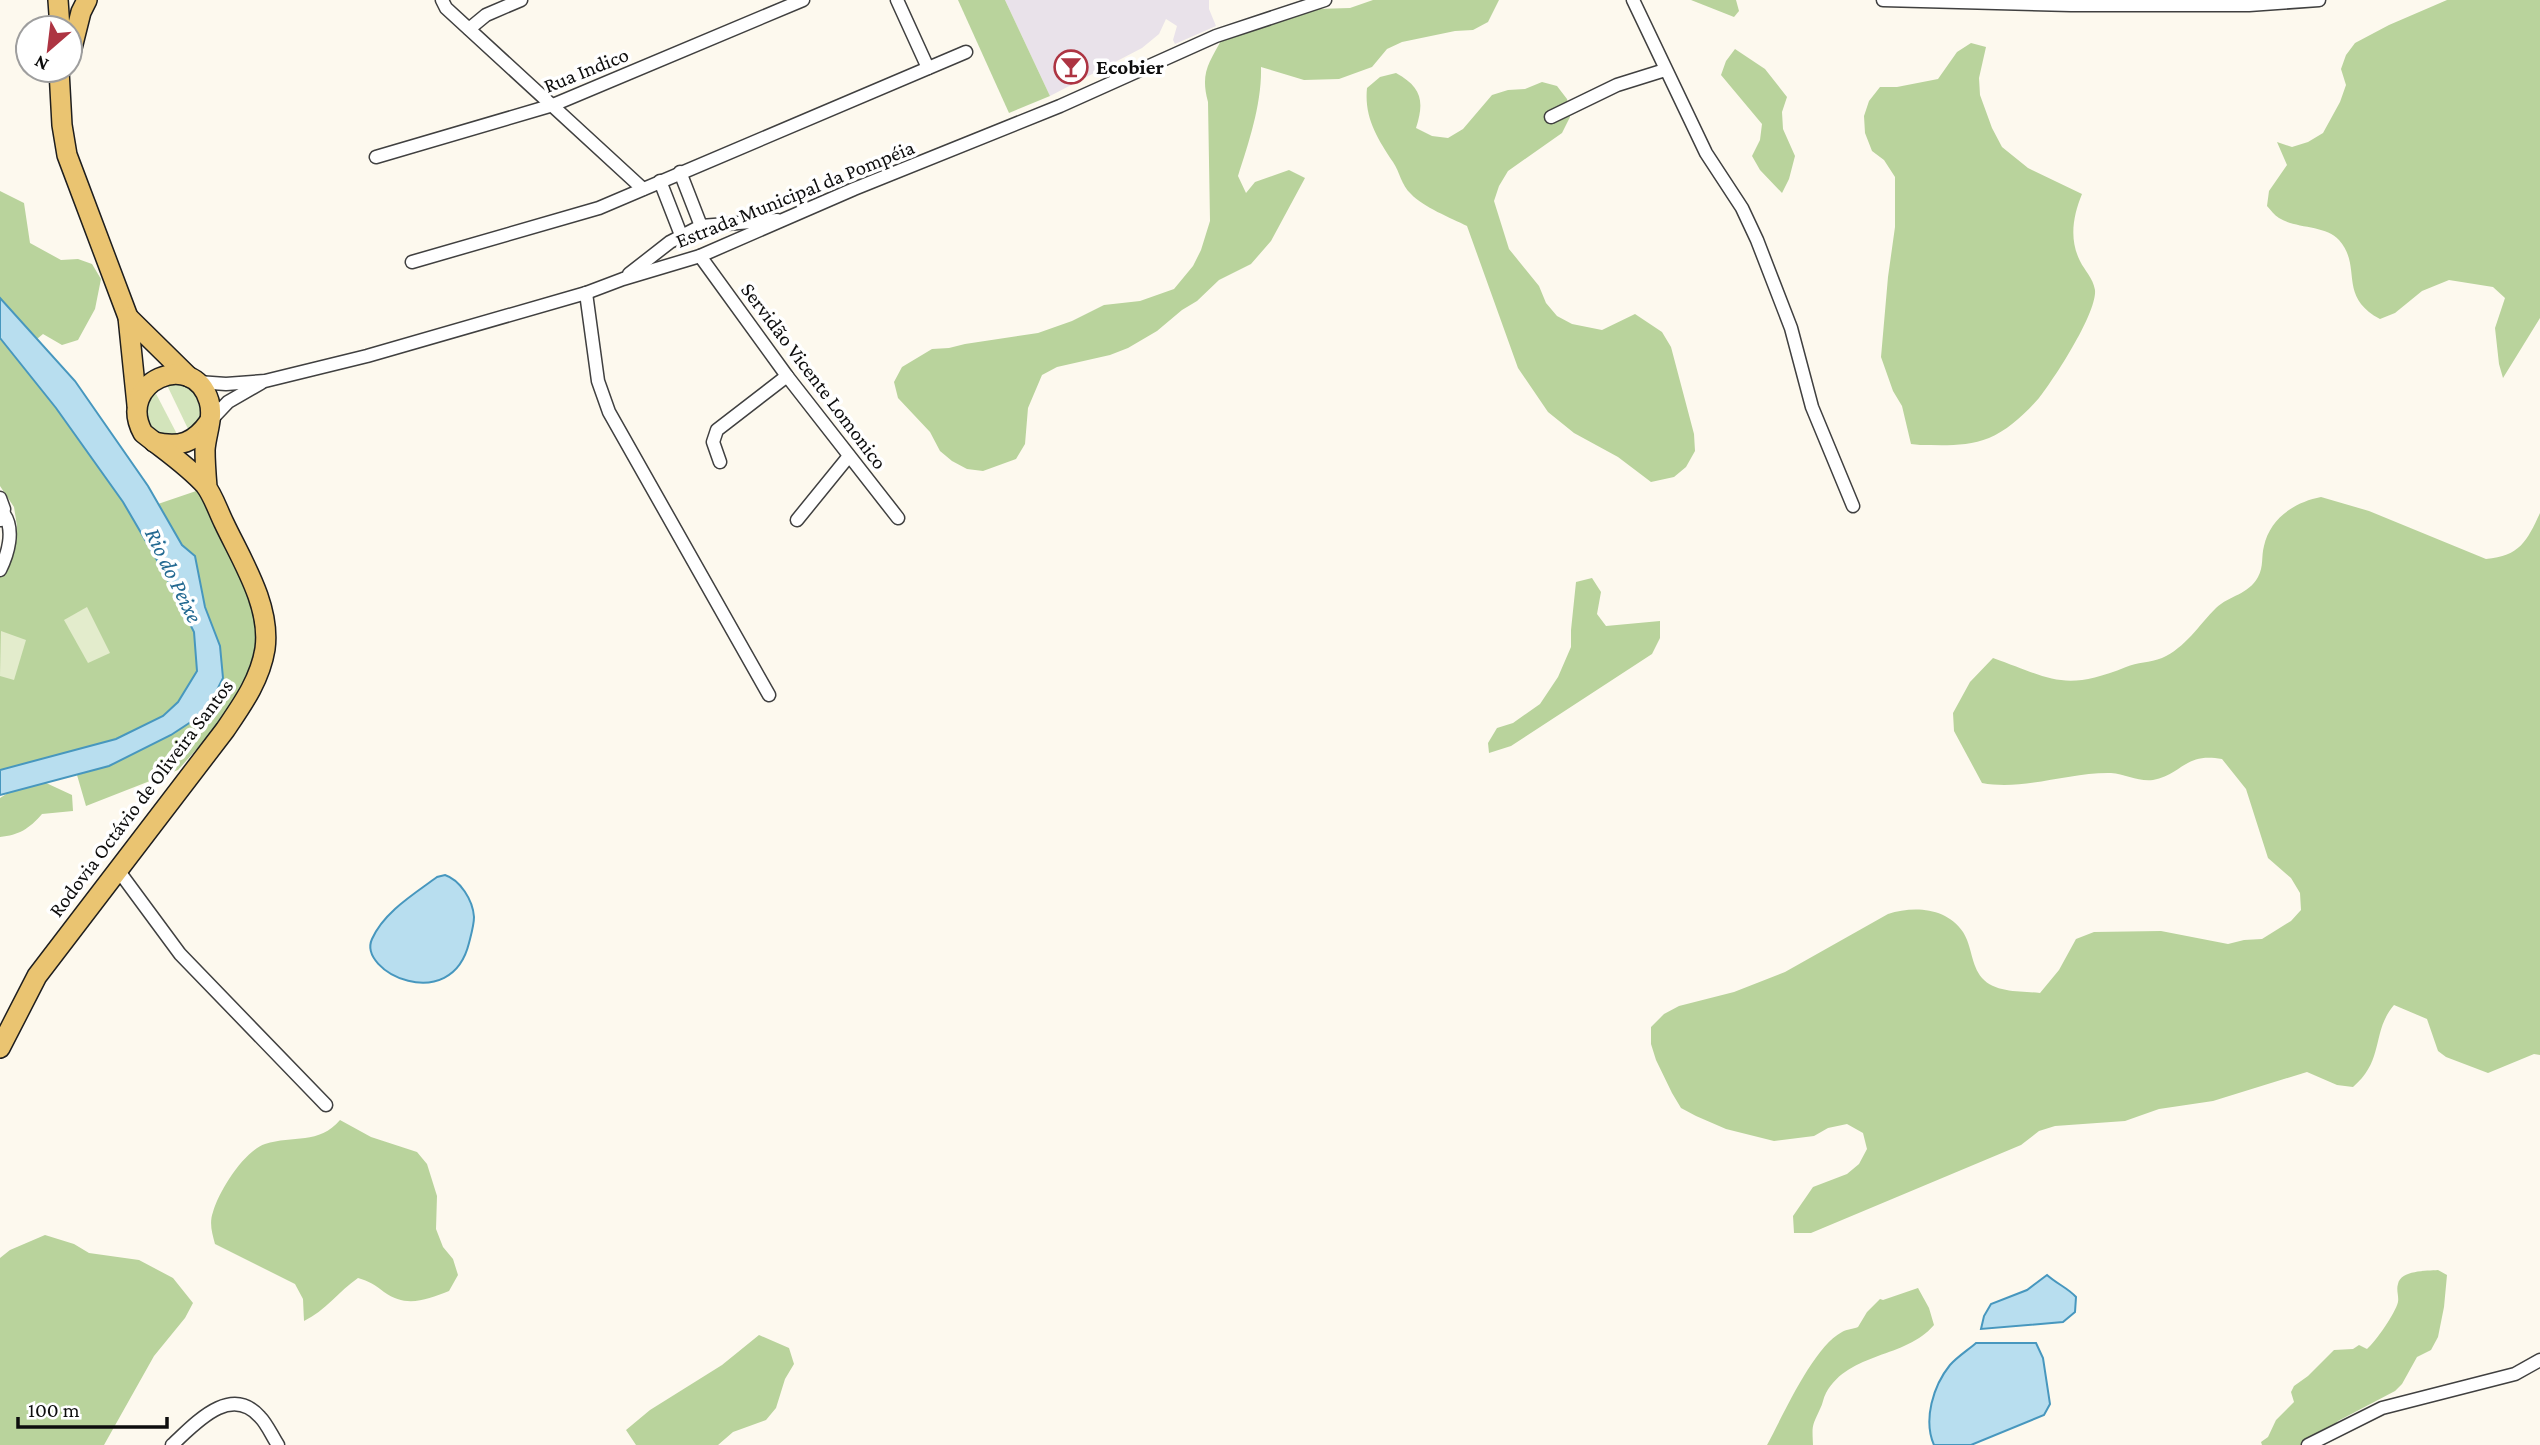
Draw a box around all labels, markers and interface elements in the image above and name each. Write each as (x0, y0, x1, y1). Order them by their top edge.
north arrow (14, 14, 84, 84)
street label: Rua Indico (540, 42, 632, 98)
bar icon: Ecobier (1052, 48, 1090, 86)
text: N (31, 51, 52, 76)
place label: Ecobier (1096, 55, 1164, 79)
street label: Estrada Municipal da Pompéia (672, 135, 918, 253)
street label: Servidão Vicente Lomonico (736, 278, 892, 474)
water label: Rio do Peixe (140, 523, 208, 627)
street label: Rodovia Octávio de Oliveira Santos (44, 674, 238, 922)
scale bar (18, 1386, 166, 1430)
text: 100 m (28, 1398, 80, 1422)

